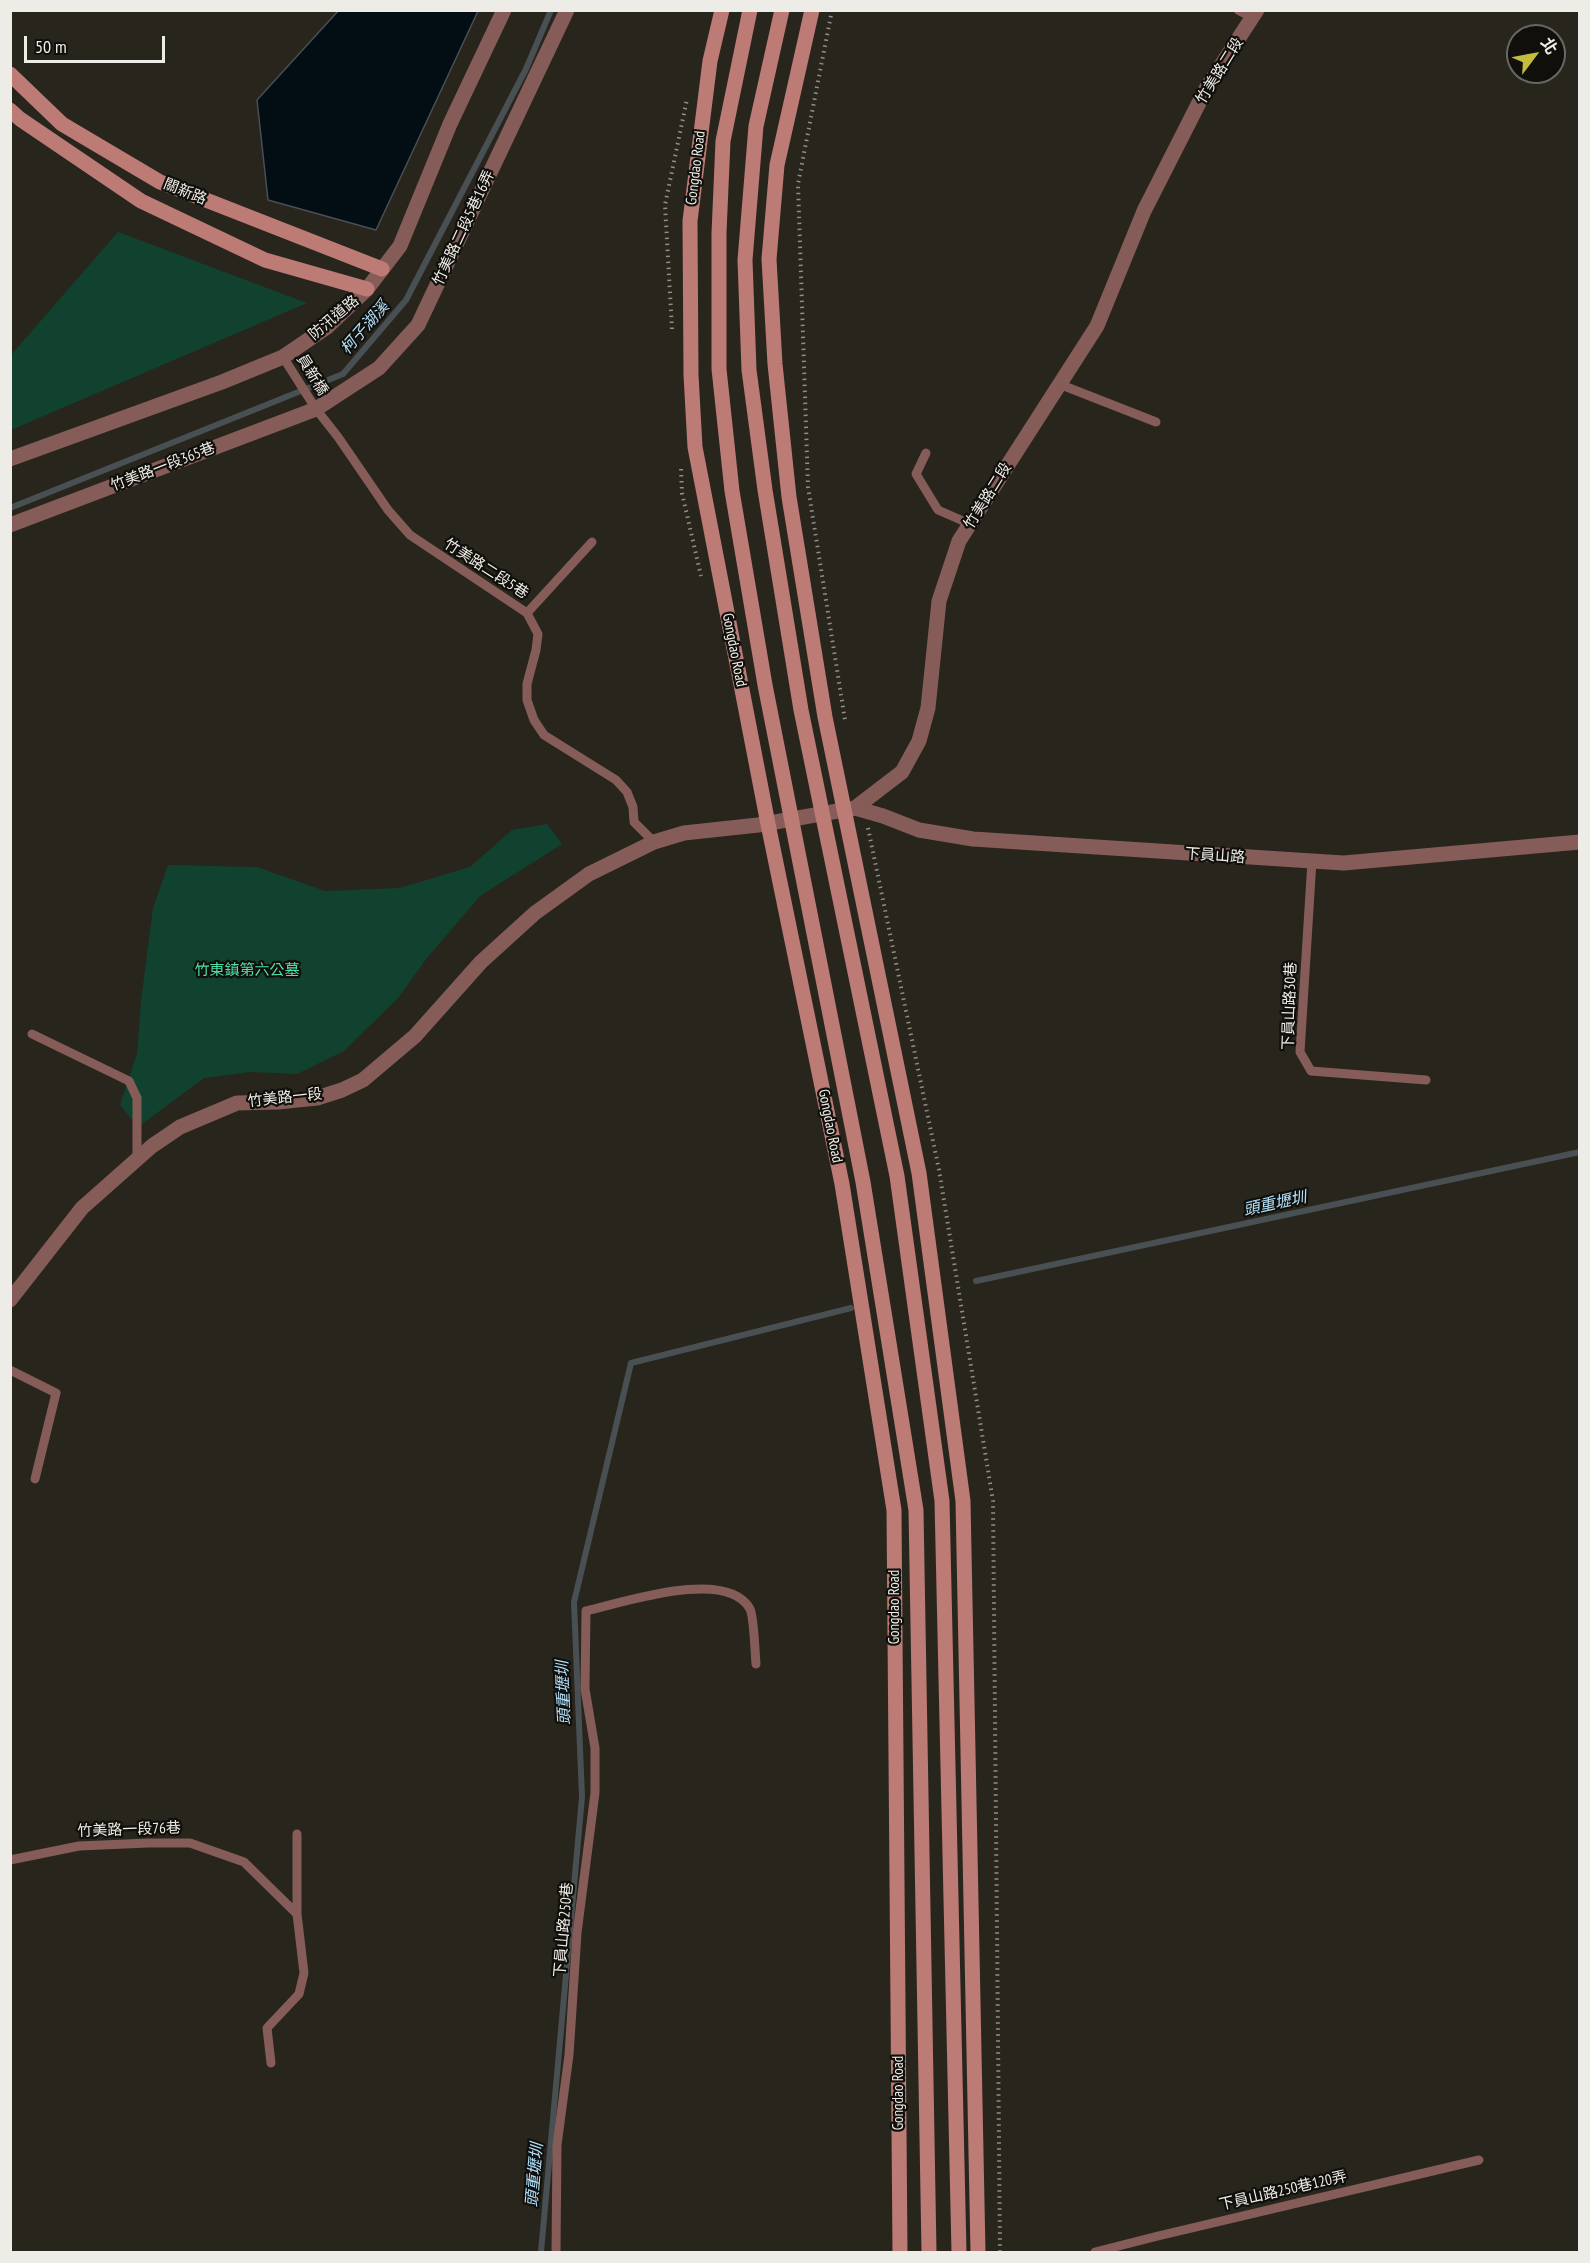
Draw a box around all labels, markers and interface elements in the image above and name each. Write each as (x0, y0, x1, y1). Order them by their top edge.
scale bar (27, 24, 168, 62)
north arrow (1506, 24, 1566, 84)
text: 北 (1537, 33, 1562, 58)
street label: 竹美路二段 (1192, 34, 1248, 108)
text: 50 m (35, 35, 67, 58)
street label: Gongdao Road (683, 130, 709, 206)
street label: 竹美路二段5巷16弄 (429, 167, 499, 289)
street label: 關新路 (161, 175, 209, 209)
street label: 防汛道路 (305, 292, 363, 344)
water label: 柯子湖溪 (337, 298, 393, 358)
street label: 員新橋 (292, 351, 332, 399)
street label: 竹美路一段365巷 (108, 439, 218, 495)
street label: 竹美路二段 (960, 459, 1016, 533)
street label: 竹美路二段5巷 (441, 535, 531, 603)
street label: Gongdao Road (718, 612, 750, 688)
street label: 下員山路 (1184, 845, 1246, 867)
street label: 下員山路30巷 (1279, 961, 1301, 1051)
park label: 竹東鎮第六公墓 (195, 962, 299, 980)
street label: 竹美路一段 (247, 1085, 323, 1111)
street label: Gongdao Road (814, 1088, 846, 1164)
water label: 頭重壢圳 (1242, 1188, 1308, 1220)
street label: Gongdao Road (886, 1570, 904, 1644)
water label: 頭重壢圳 (553, 1661, 575, 1725)
street label: 竹美路一段76巷 (77, 1819, 181, 1841)
street label: 下員山路250巷 (551, 1882, 577, 1978)
street label: Gongdao Road (890, 2056, 908, 2130)
water label: 頭重壢圳 (523, 2142, 547, 2208)
street label: 下員山路250巷120弄 (1217, 2168, 1349, 2214)

